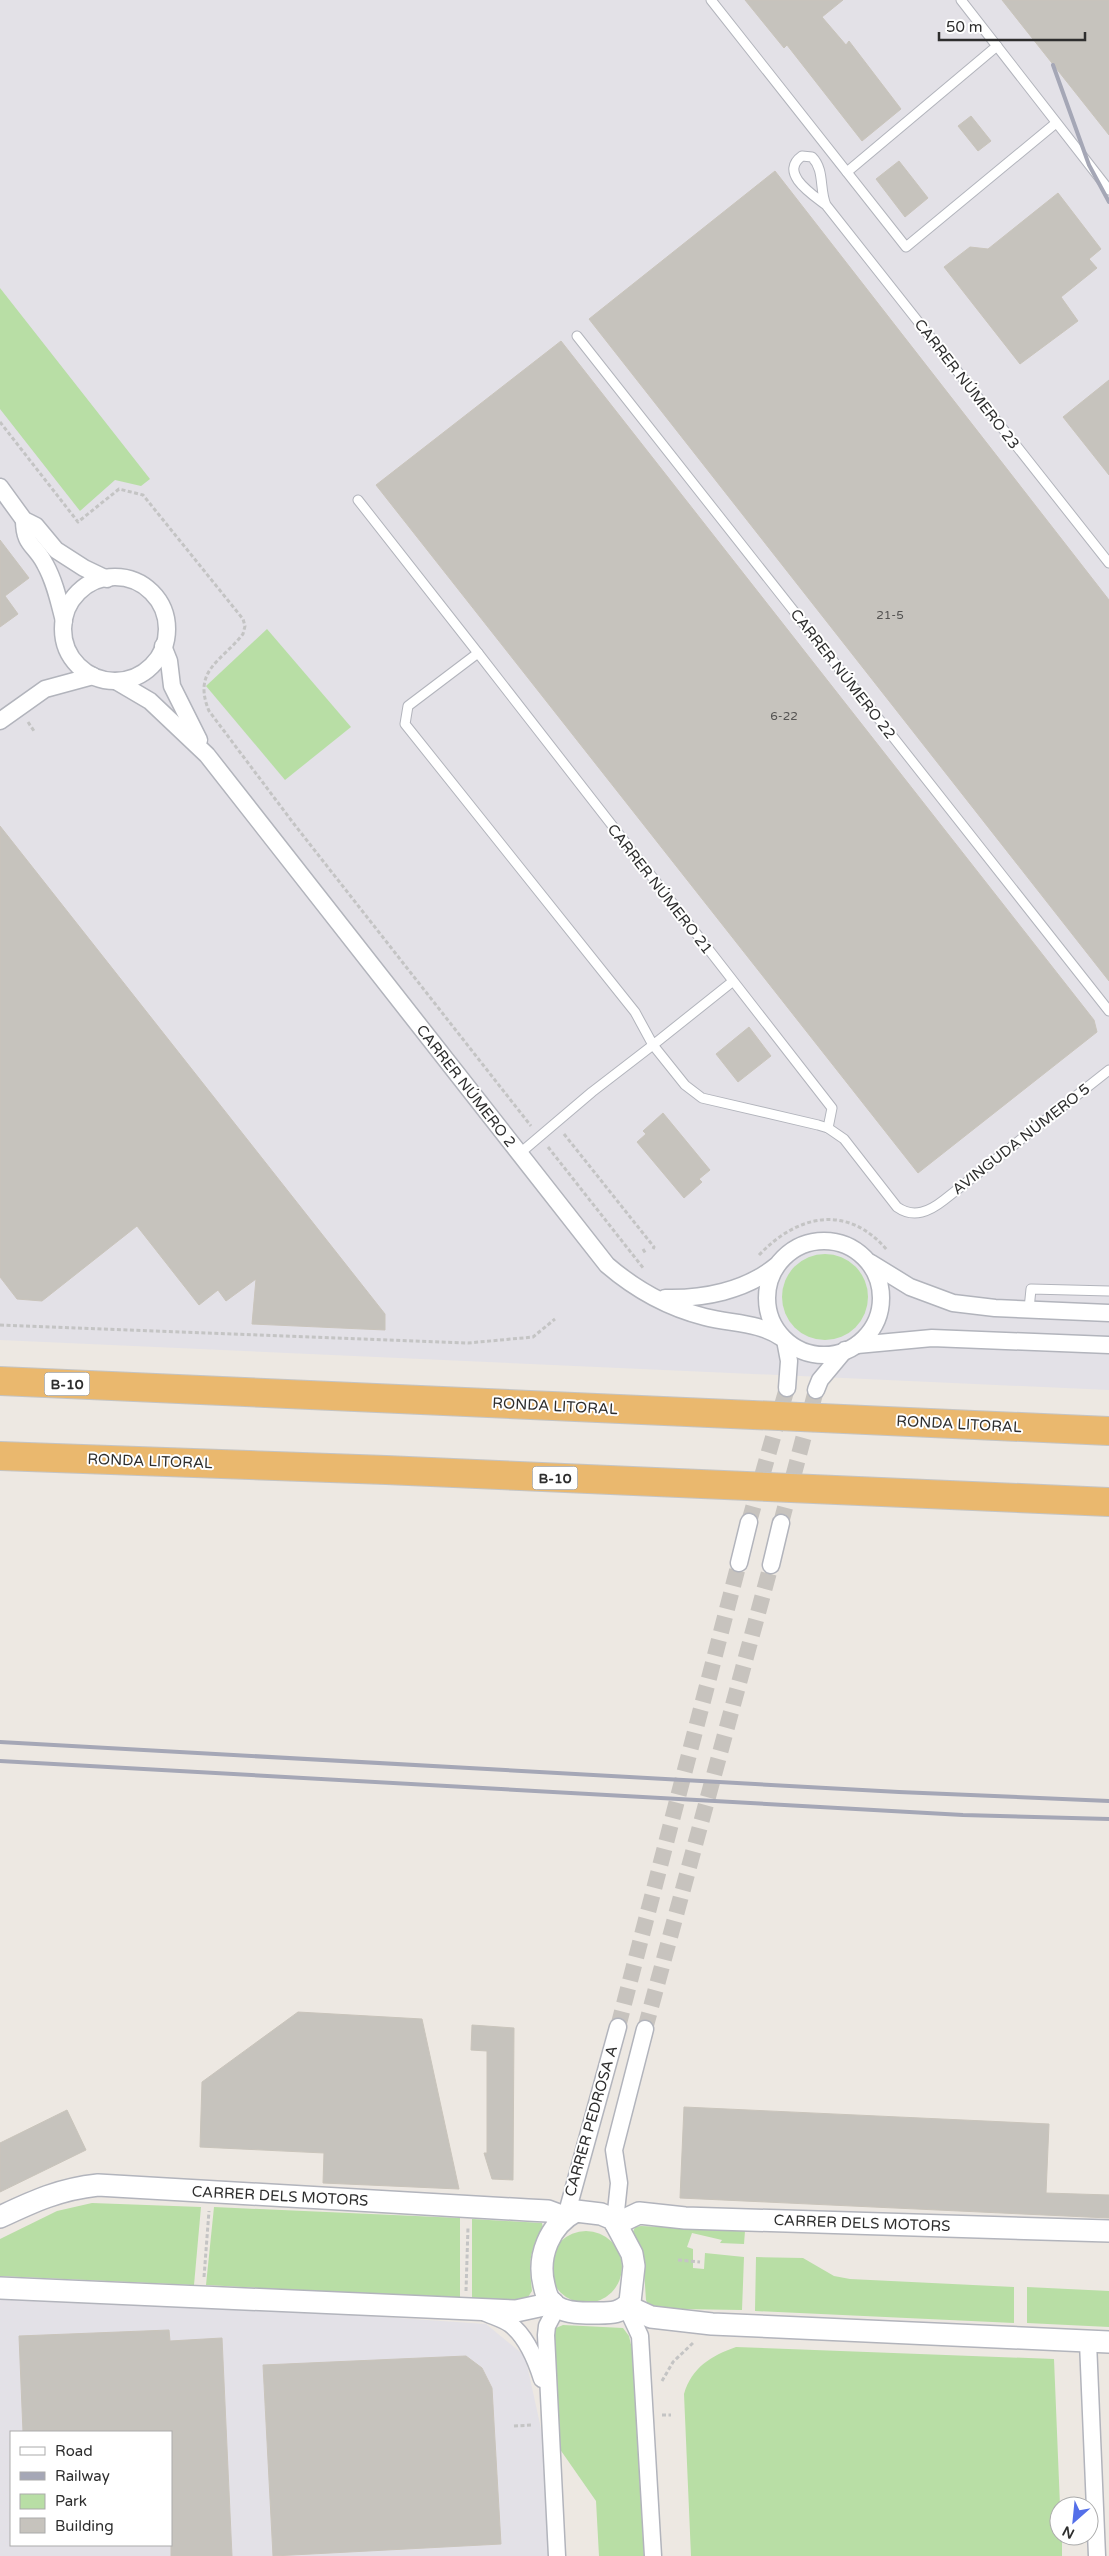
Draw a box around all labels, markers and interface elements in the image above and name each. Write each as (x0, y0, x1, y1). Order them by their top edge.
scale bar (939, 10, 1085, 42)
text: 50 m (946, 18, 983, 36)
street label: CARRER NÚMERO 23 (911, 315, 1023, 453)
street label: CARRER NÚMERO 22 (787, 605, 899, 743)
house number: 21-5 (876, 608, 904, 622)
house number: 6-22 (770, 709, 798, 723)
street label: CARRER NÚMERO 21 (604, 820, 716, 958)
street label: CARRER NÚMERO 2 (412, 1021, 520, 1151)
street label: AVINGUDA NÚMERO 5 (949, 1080, 1093, 1198)
road number: B-10 (44, 1372, 90, 1396)
street label: RONDA LITORAL (492, 1394, 618, 1418)
street label: RONDA LITORAL (896, 1412, 1022, 1436)
street label: RONDA LITORAL (87, 1450, 213, 1472)
road number: B-10 (532, 1466, 578, 1490)
street label: CARRER PEDROSA A (561, 2043, 621, 2199)
street label: CARRER DELS MOTORS (191, 2182, 369, 2210)
street label: CARRER DELS MOTORS (773, 2211, 951, 2235)
legend (10, 2431, 172, 2546)
text: Road (55, 2442, 93, 2460)
text: Railway (55, 2467, 110, 2485)
text: Park (55, 2492, 87, 2510)
north arrow (1049, 2496, 1099, 2546)
text: Building (55, 2517, 114, 2535)
text: N (1059, 2522, 1077, 2542)

